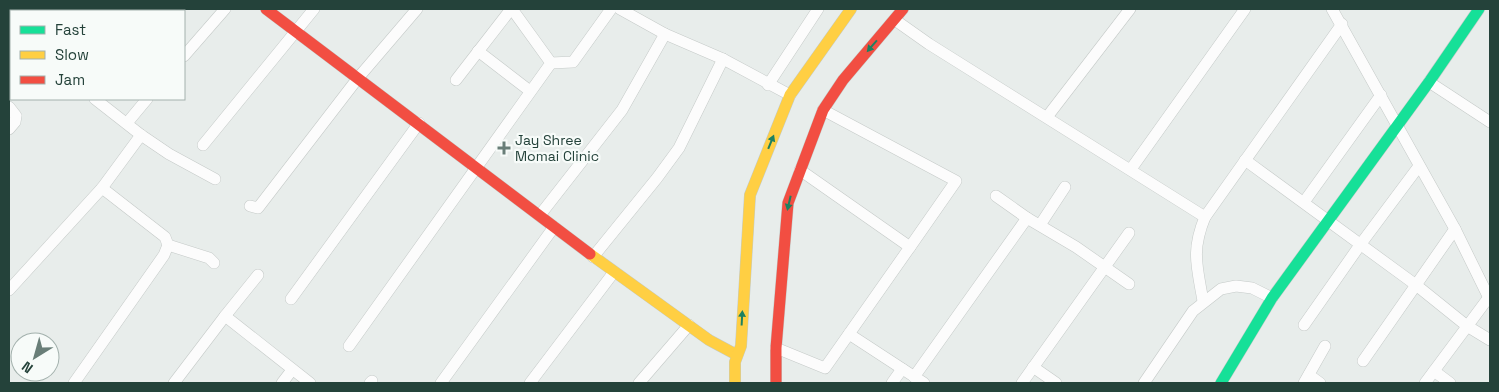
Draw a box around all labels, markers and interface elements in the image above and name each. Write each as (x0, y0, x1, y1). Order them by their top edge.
legend (10, 10, 185, 100)
text: Fast (55, 20, 86, 39)
one-way arrow (867, 40, 878, 53)
text: Slow (55, 45, 89, 64)
text: Jam (55, 70, 85, 89)
place label: Jay Shree Momai Clinic (515, 131, 599, 165)
one-way arrow (767, 134, 775, 149)
marker: Jay Shree Momai Clinic (497, 141, 511, 155)
one-way arrow (785, 196, 793, 211)
one-way arrow (739, 310, 747, 326)
north arrow (10, 332, 60, 382)
text: N (18, 357, 36, 377)

